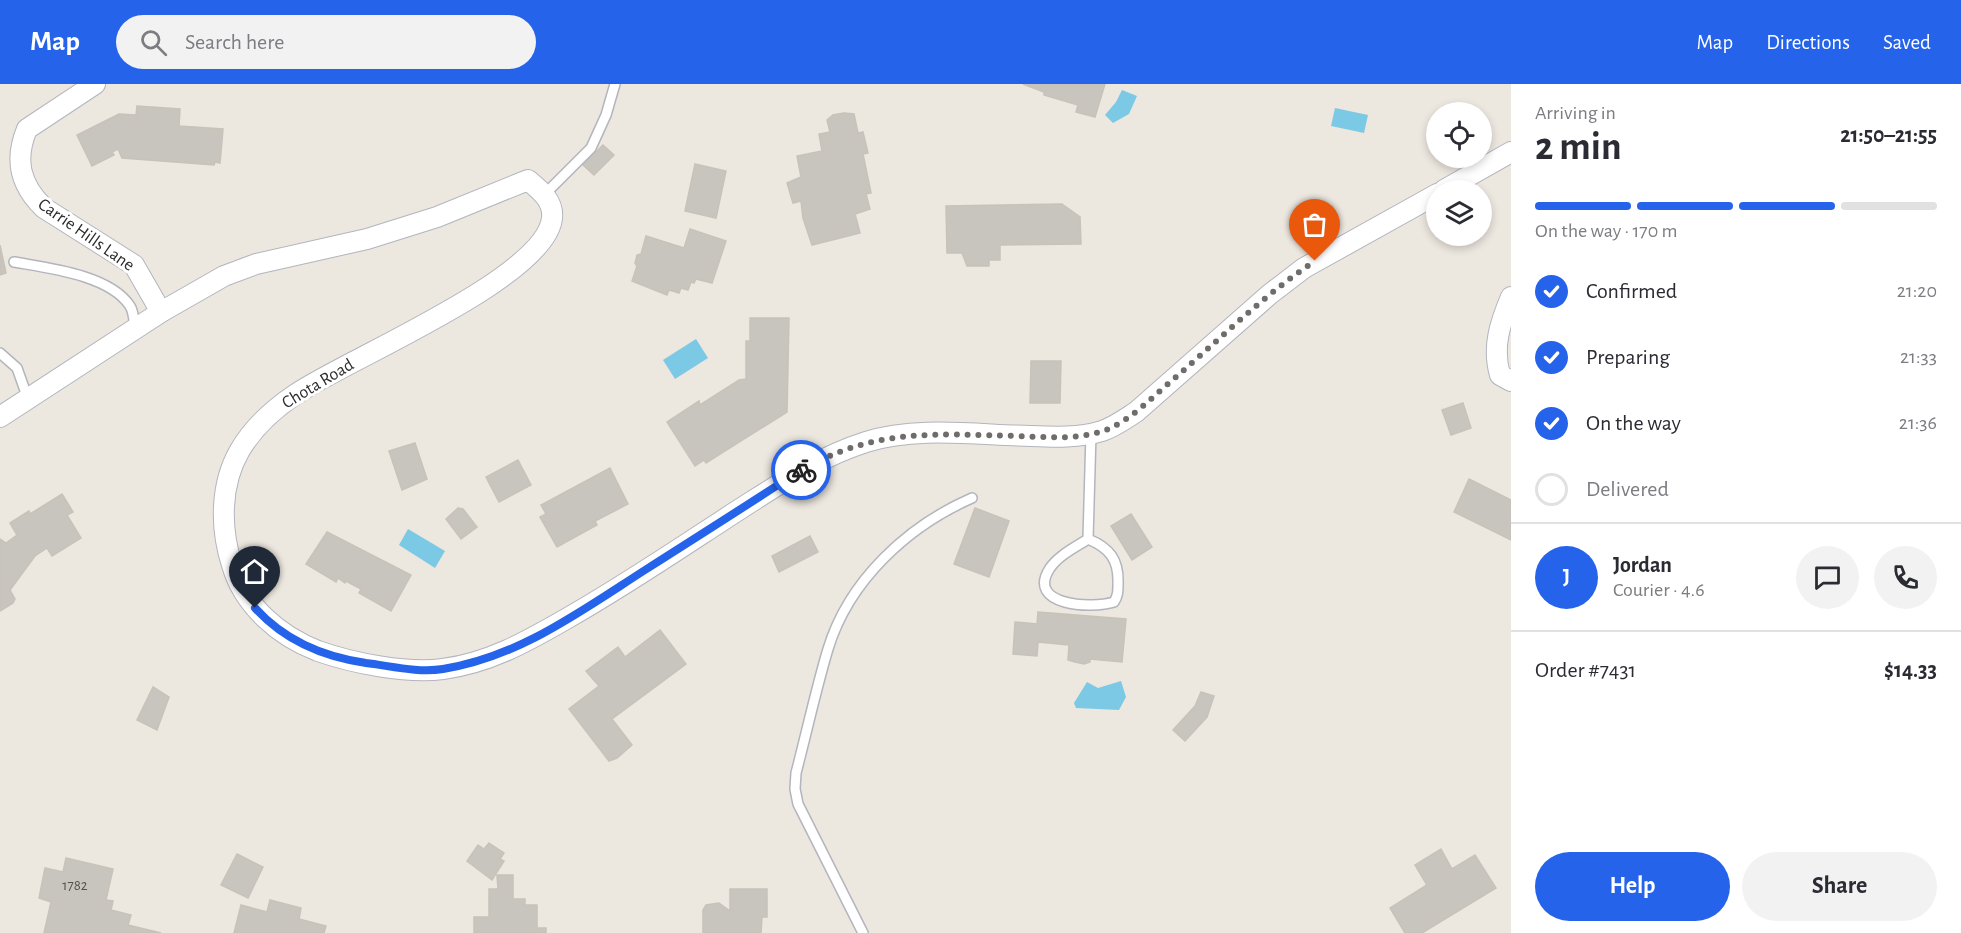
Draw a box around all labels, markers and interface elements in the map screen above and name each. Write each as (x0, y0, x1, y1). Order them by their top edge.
search box (116, 15, 536, 69)
icon: search (137, 26, 170, 59)
text: Map (30, 28, 80, 56)
text: Search here (185, 31, 284, 53)
text: Map (1697, 32, 1733, 53)
text: Directions (1766, 32, 1850, 53)
text: Saved (1883, 32, 1931, 53)
map controls (1426, 102, 1492, 246)
button: locate (1426, 102, 1492, 168)
text: Arriving in (1535, 103, 1616, 123)
text: 21:50–21:55 (1840, 124, 1937, 146)
text: 2 min (1535, 128, 1622, 167)
button: layers (1426, 180, 1492, 246)
street label: Carrie Hills Lane (34, 195, 138, 275)
pin (1289, 199, 1340, 261)
icon: bag (1298, 208, 1331, 241)
text: On the way · 170 m (1535, 221, 1678, 241)
icon: check (1535, 275, 1568, 308)
text: Confirmed (1586, 280, 1677, 302)
text: 21:20 (1897, 281, 1937, 301)
icon: check (1535, 341, 1568, 374)
text: Preparing (1586, 346, 1670, 368)
text: 21:33 (1900, 347, 1937, 367)
street label: Chota Road (279, 356, 357, 412)
icon: check (1535, 407, 1568, 440)
text: On the way (1586, 412, 1681, 434)
text: 21:36 (1899, 413, 1937, 433)
courier (771, 440, 831, 500)
icon: bike (785, 454, 818, 487)
text: Delivered (1586, 478, 1669, 500)
pin (229, 546, 280, 608)
button: chat (1796, 546, 1859, 609)
button: phone (1874, 546, 1937, 609)
text: Jordan (1613, 554, 1672, 576)
icon: home (238, 555, 271, 588)
text: J (1563, 566, 1570, 588)
text: Courier · 4.6 (1613, 580, 1705, 600)
text: Order #7431 (1535, 659, 1636, 681)
text: $14.33 (1884, 659, 1937, 681)
button: Help (1535, 852, 1730, 921)
button: Share (1742, 852, 1937, 921)
house number: 1782 (62, 878, 88, 893)

